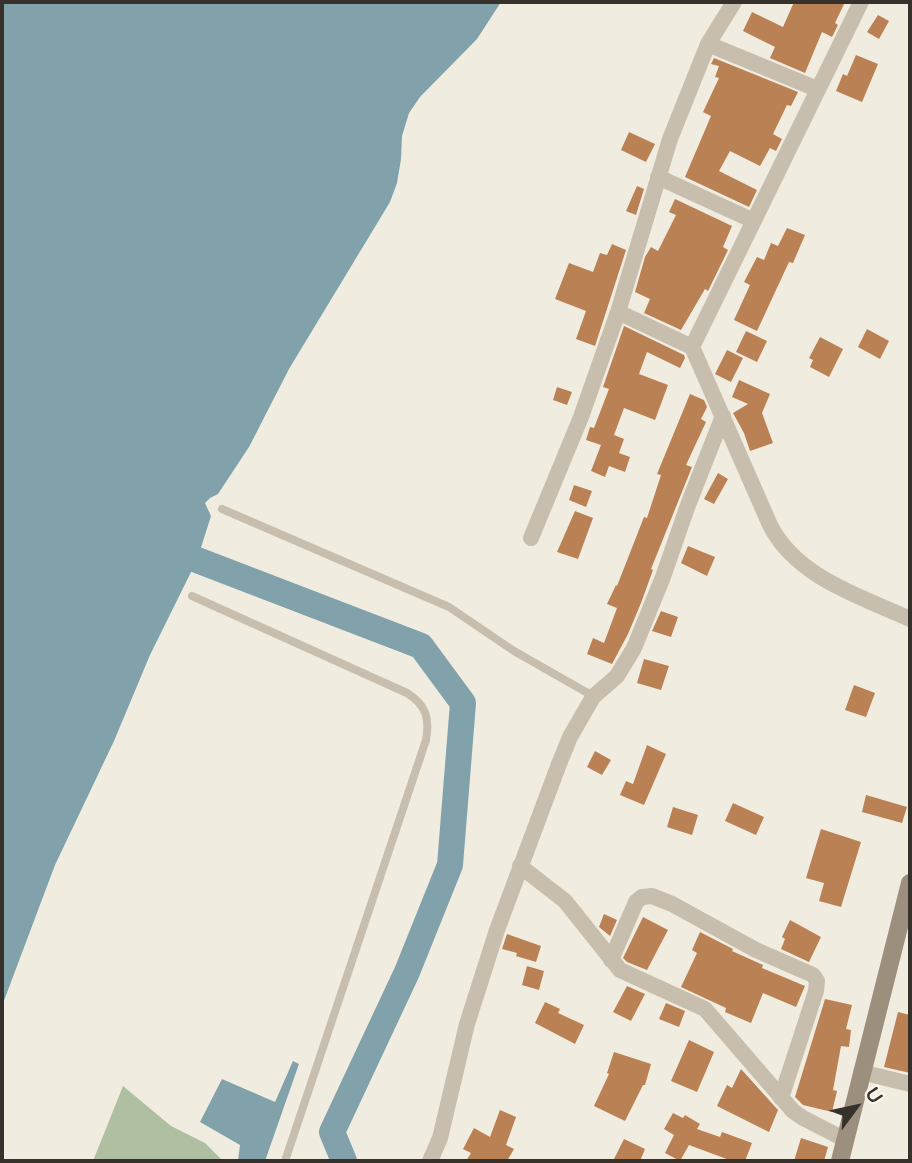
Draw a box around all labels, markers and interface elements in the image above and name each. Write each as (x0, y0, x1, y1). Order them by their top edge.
north arrow (821, 1072, 891, 1142)
text: U (860, 1084, 887, 1108)

